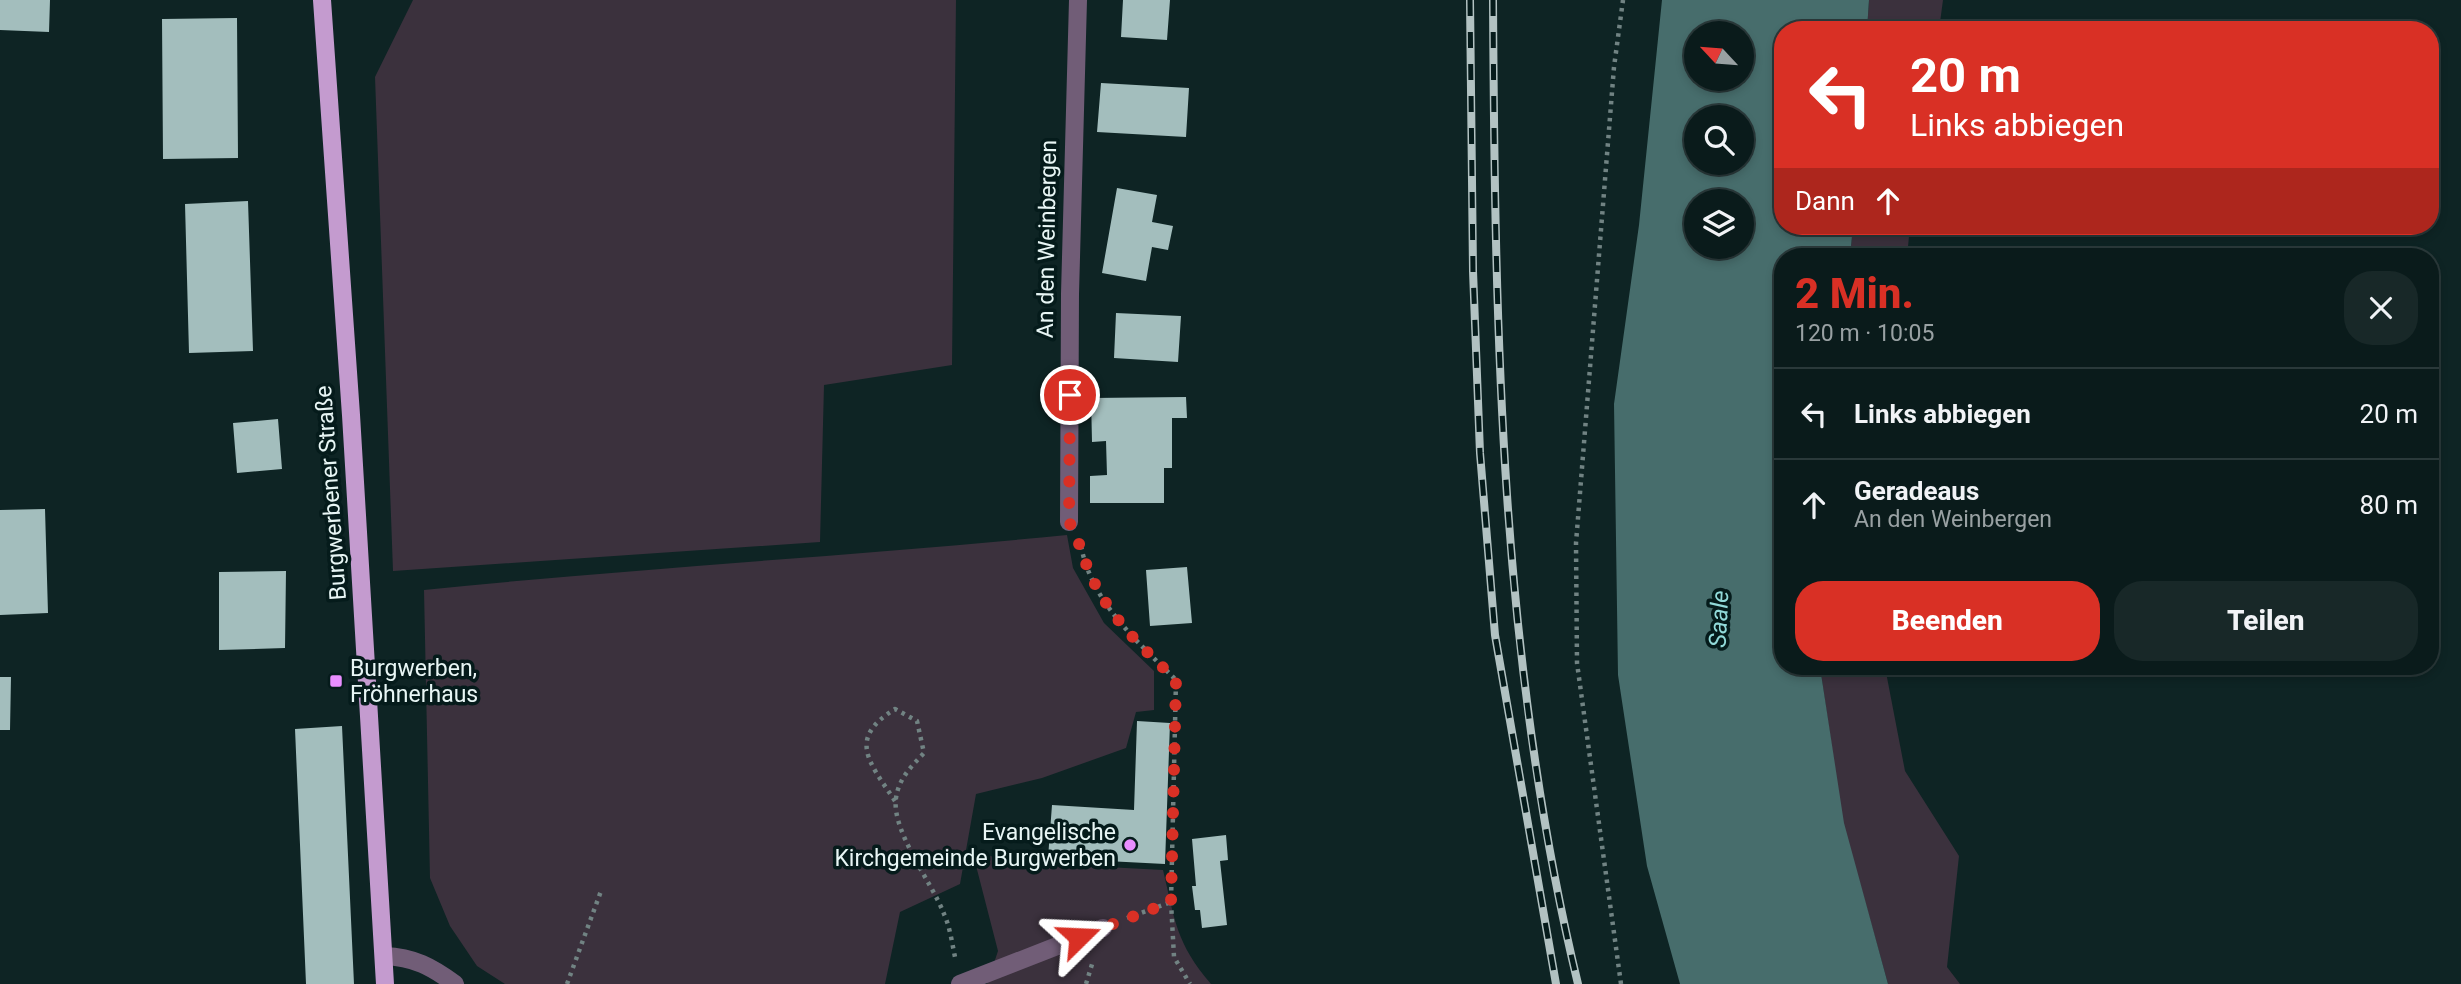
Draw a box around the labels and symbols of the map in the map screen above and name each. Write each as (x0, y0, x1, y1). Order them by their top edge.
north arrow (1684, 21, 1754, 91)
street label: An den Weinbergen (1032, 140, 1062, 338)
pin (1040, 365, 1100, 425)
street label: Burgwerbener Straße (310, 385, 352, 601)
water label: Saale (1704, 590, 1734, 648)
place label: Burgwerben, Fröhnerhaus (350, 655, 478, 708)
marker: Burgwerben, Fröhnerhaus (328, 673, 344, 689)
place label: Evangelische Kirchgemeinde Burgwerben (834, 819, 1116, 872)
marker: Evangelische Kirchgemeinde Burgwerben (1122, 837, 1138, 853)
position arrow (1042, 900, 1116, 974)

